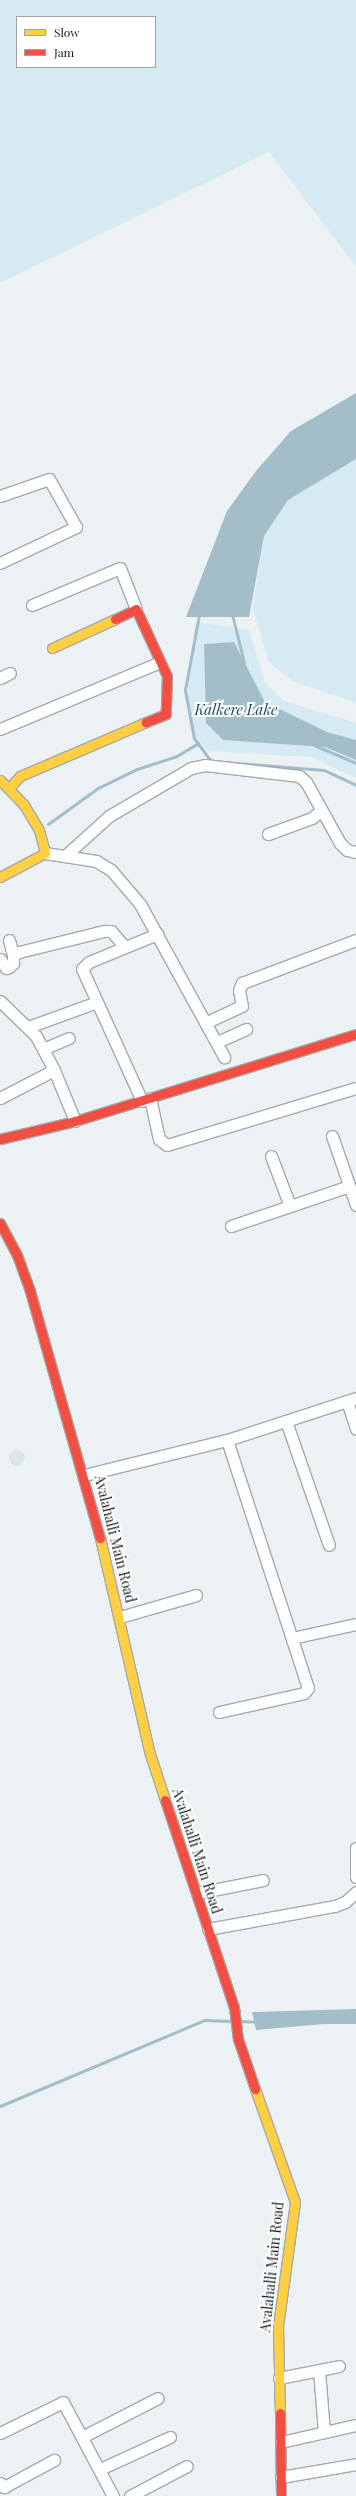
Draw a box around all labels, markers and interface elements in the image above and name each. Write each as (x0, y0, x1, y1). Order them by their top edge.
legend (16, 16, 156, 68)
text: Slow (54, 24, 80, 40)
text: Jam (54, 44, 74, 60)
water label: Kalkere Lake (194, 701, 278, 719)
street label: Avalahalli Main Road (91, 1473, 139, 1605)
street label: Avalahalli Main Road (169, 1786, 225, 1916)
street label: Avalahalli Main Road (257, 2201, 287, 2333)

